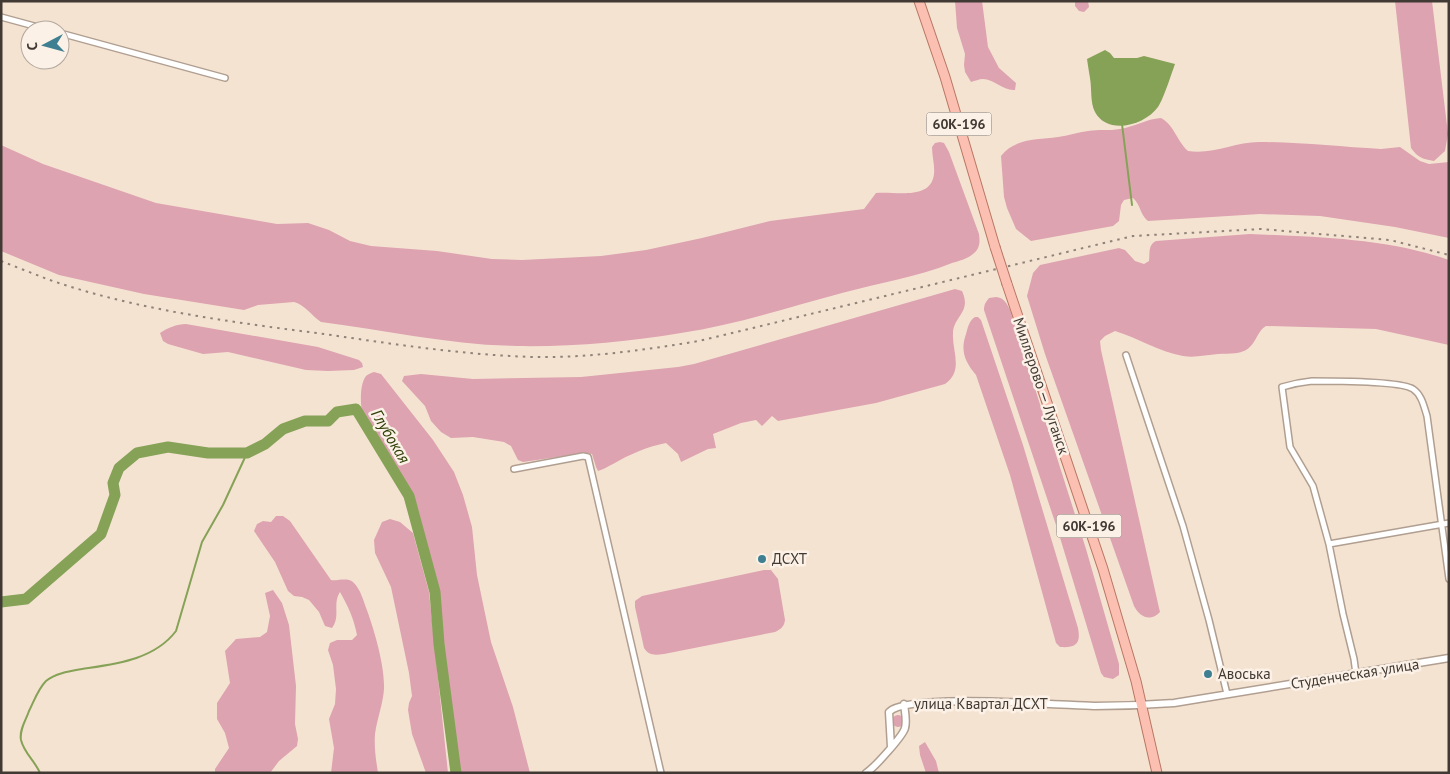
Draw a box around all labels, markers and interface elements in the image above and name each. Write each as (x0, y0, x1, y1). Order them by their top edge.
north arrow (20, 20, 70, 70)
text: С (23, 41, 41, 51)
road number: 60К-196 (926, 112, 992, 136)
street label: Миллерово — Луганск (1009, 315, 1074, 458)
water label: Глубокая (367, 405, 415, 467)
road number: 60К-196 (1056, 514, 1122, 538)
place label: ДСХТ (772, 549, 808, 568)
marker: ДСХТ (756, 553, 768, 565)
street label: Студенческая улица (1289, 654, 1420, 693)
place label: Авоська (1218, 664, 1271, 683)
marker: Авоська (1202, 668, 1214, 680)
street label: улица Квартал ДСХТ (914, 694, 1049, 713)

